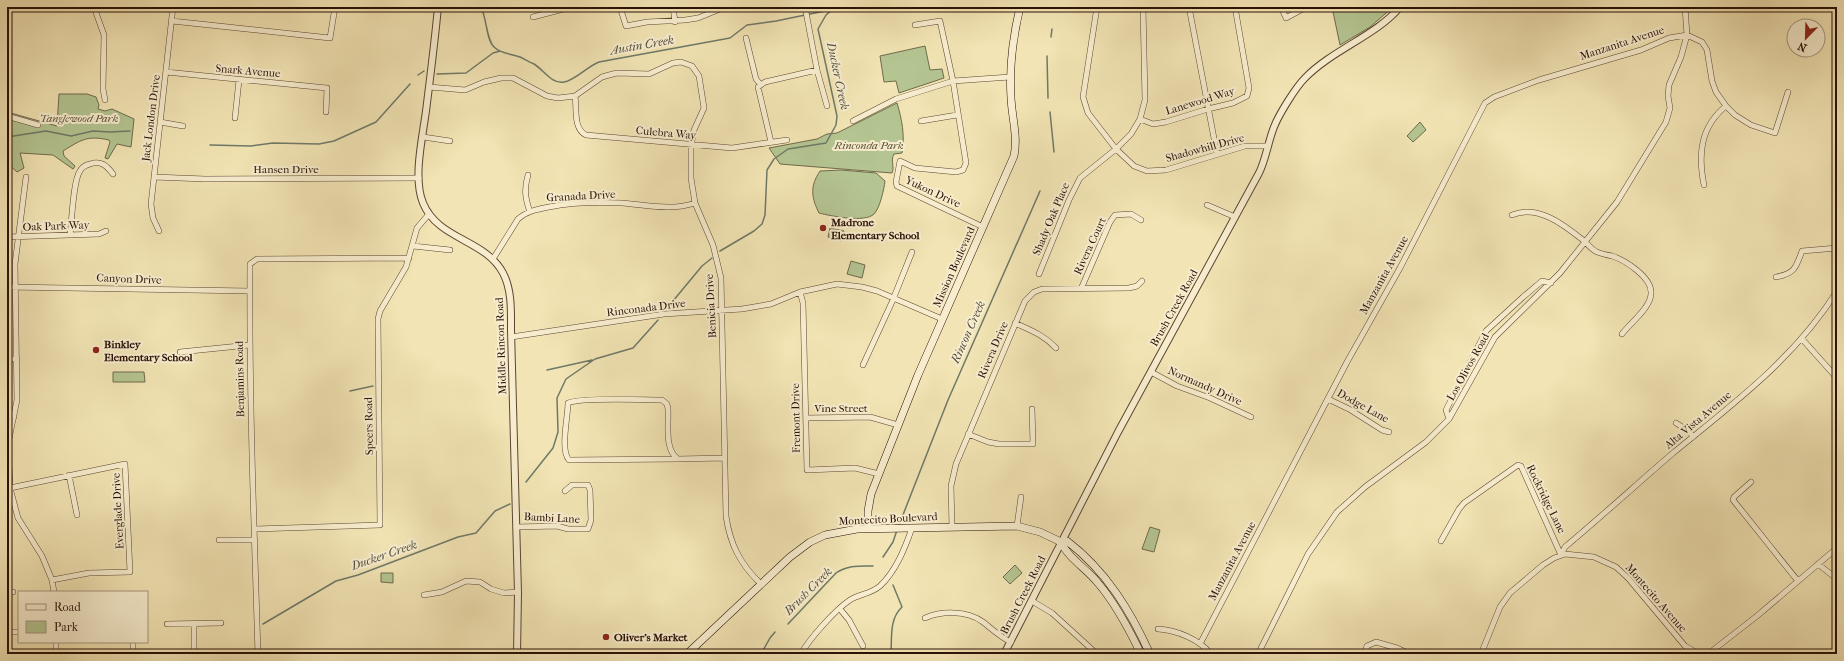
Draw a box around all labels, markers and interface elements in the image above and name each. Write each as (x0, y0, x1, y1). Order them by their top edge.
north arrow (1786, 18, 1826, 58)
street label: Manzanita Avenue (1578, 23, 1666, 63)
water label: Austin Creek (607, 33, 675, 58)
text: N (1795, 39, 1809, 54)
water label: Ducker Creek (824, 40, 852, 111)
street label: Snark Avenue (215, 62, 282, 80)
street label: Jack London Drive (139, 73, 163, 163)
street label: Lanewood Way (1164, 84, 1237, 118)
park label: Tanglewood Park (40, 112, 119, 125)
street label: Culebra Way (635, 124, 698, 142)
street label: Shadowhill Drive (1164, 131, 1246, 165)
park label: Rinconda Park (833, 139, 904, 152)
street label: Hansen Drive (253, 163, 319, 176)
street label: Yukon Drive (902, 173, 963, 211)
street label: Shady Oak Place (1030, 180, 1072, 257)
street label: Granada Drive (546, 188, 617, 204)
street label: Rivera Court (1071, 215, 1109, 277)
place label: Madrone Elementary School (830, 216, 921, 242)
street label: Oak Park Way (22, 218, 91, 234)
marker: Madrone Elementary School (818, 223, 828, 233)
street label: Mission Boulevard (930, 224, 978, 309)
street label: Manzanita Avenue (1357, 233, 1411, 317)
street label: Brush Creek Road (1147, 266, 1201, 349)
street label: Canyon Drive (96, 271, 162, 287)
street label: Benicia Drive (703, 273, 719, 339)
street label: Middle Rincon Road (493, 296, 509, 395)
street label: Rinconada Drive (606, 297, 687, 319)
water label: Rincon Creek (948, 298, 988, 366)
street label: Rivera Drive (975, 319, 1011, 381)
street label: Los Olivos Road (1444, 330, 1492, 403)
place label: Binkley Elementary School (104, 338, 194, 364)
street label: Benjamins Road (233, 340, 247, 417)
marker: Binkley Elementary School (91, 345, 101, 355)
street label: Normandy Drive (1166, 364, 1245, 408)
street label: Fremont Drive (789, 382, 803, 453)
street label: Dodge Lane (1335, 386, 1392, 426)
street label: Alta Vista Avenue (1661, 388, 1734, 452)
street label: Speers Road (362, 396, 376, 455)
street label: Vine Street (813, 402, 868, 415)
street label: Rockridge Lane (1524, 462, 1569, 536)
street label: Everglade Drive (109, 472, 126, 550)
street label: Bambi Lane (524, 510, 581, 526)
street label: Montecito Boulevard (838, 510, 939, 528)
street label: Manzanita Avenue (1206, 519, 1259, 603)
water label: Ducker Creek (348, 537, 419, 573)
street label: Brush Creek Road (998, 553, 1049, 636)
street label: Montecito Avenue (1623, 561, 1690, 635)
water label: Brush Creek (780, 564, 835, 619)
legend (18, 591, 148, 643)
text: Road (54, 600, 81, 614)
text: Park (54, 620, 79, 634)
place label: Oliver's Market (614, 631, 689, 644)
marker: Oliver's Market (601, 632, 611, 642)

